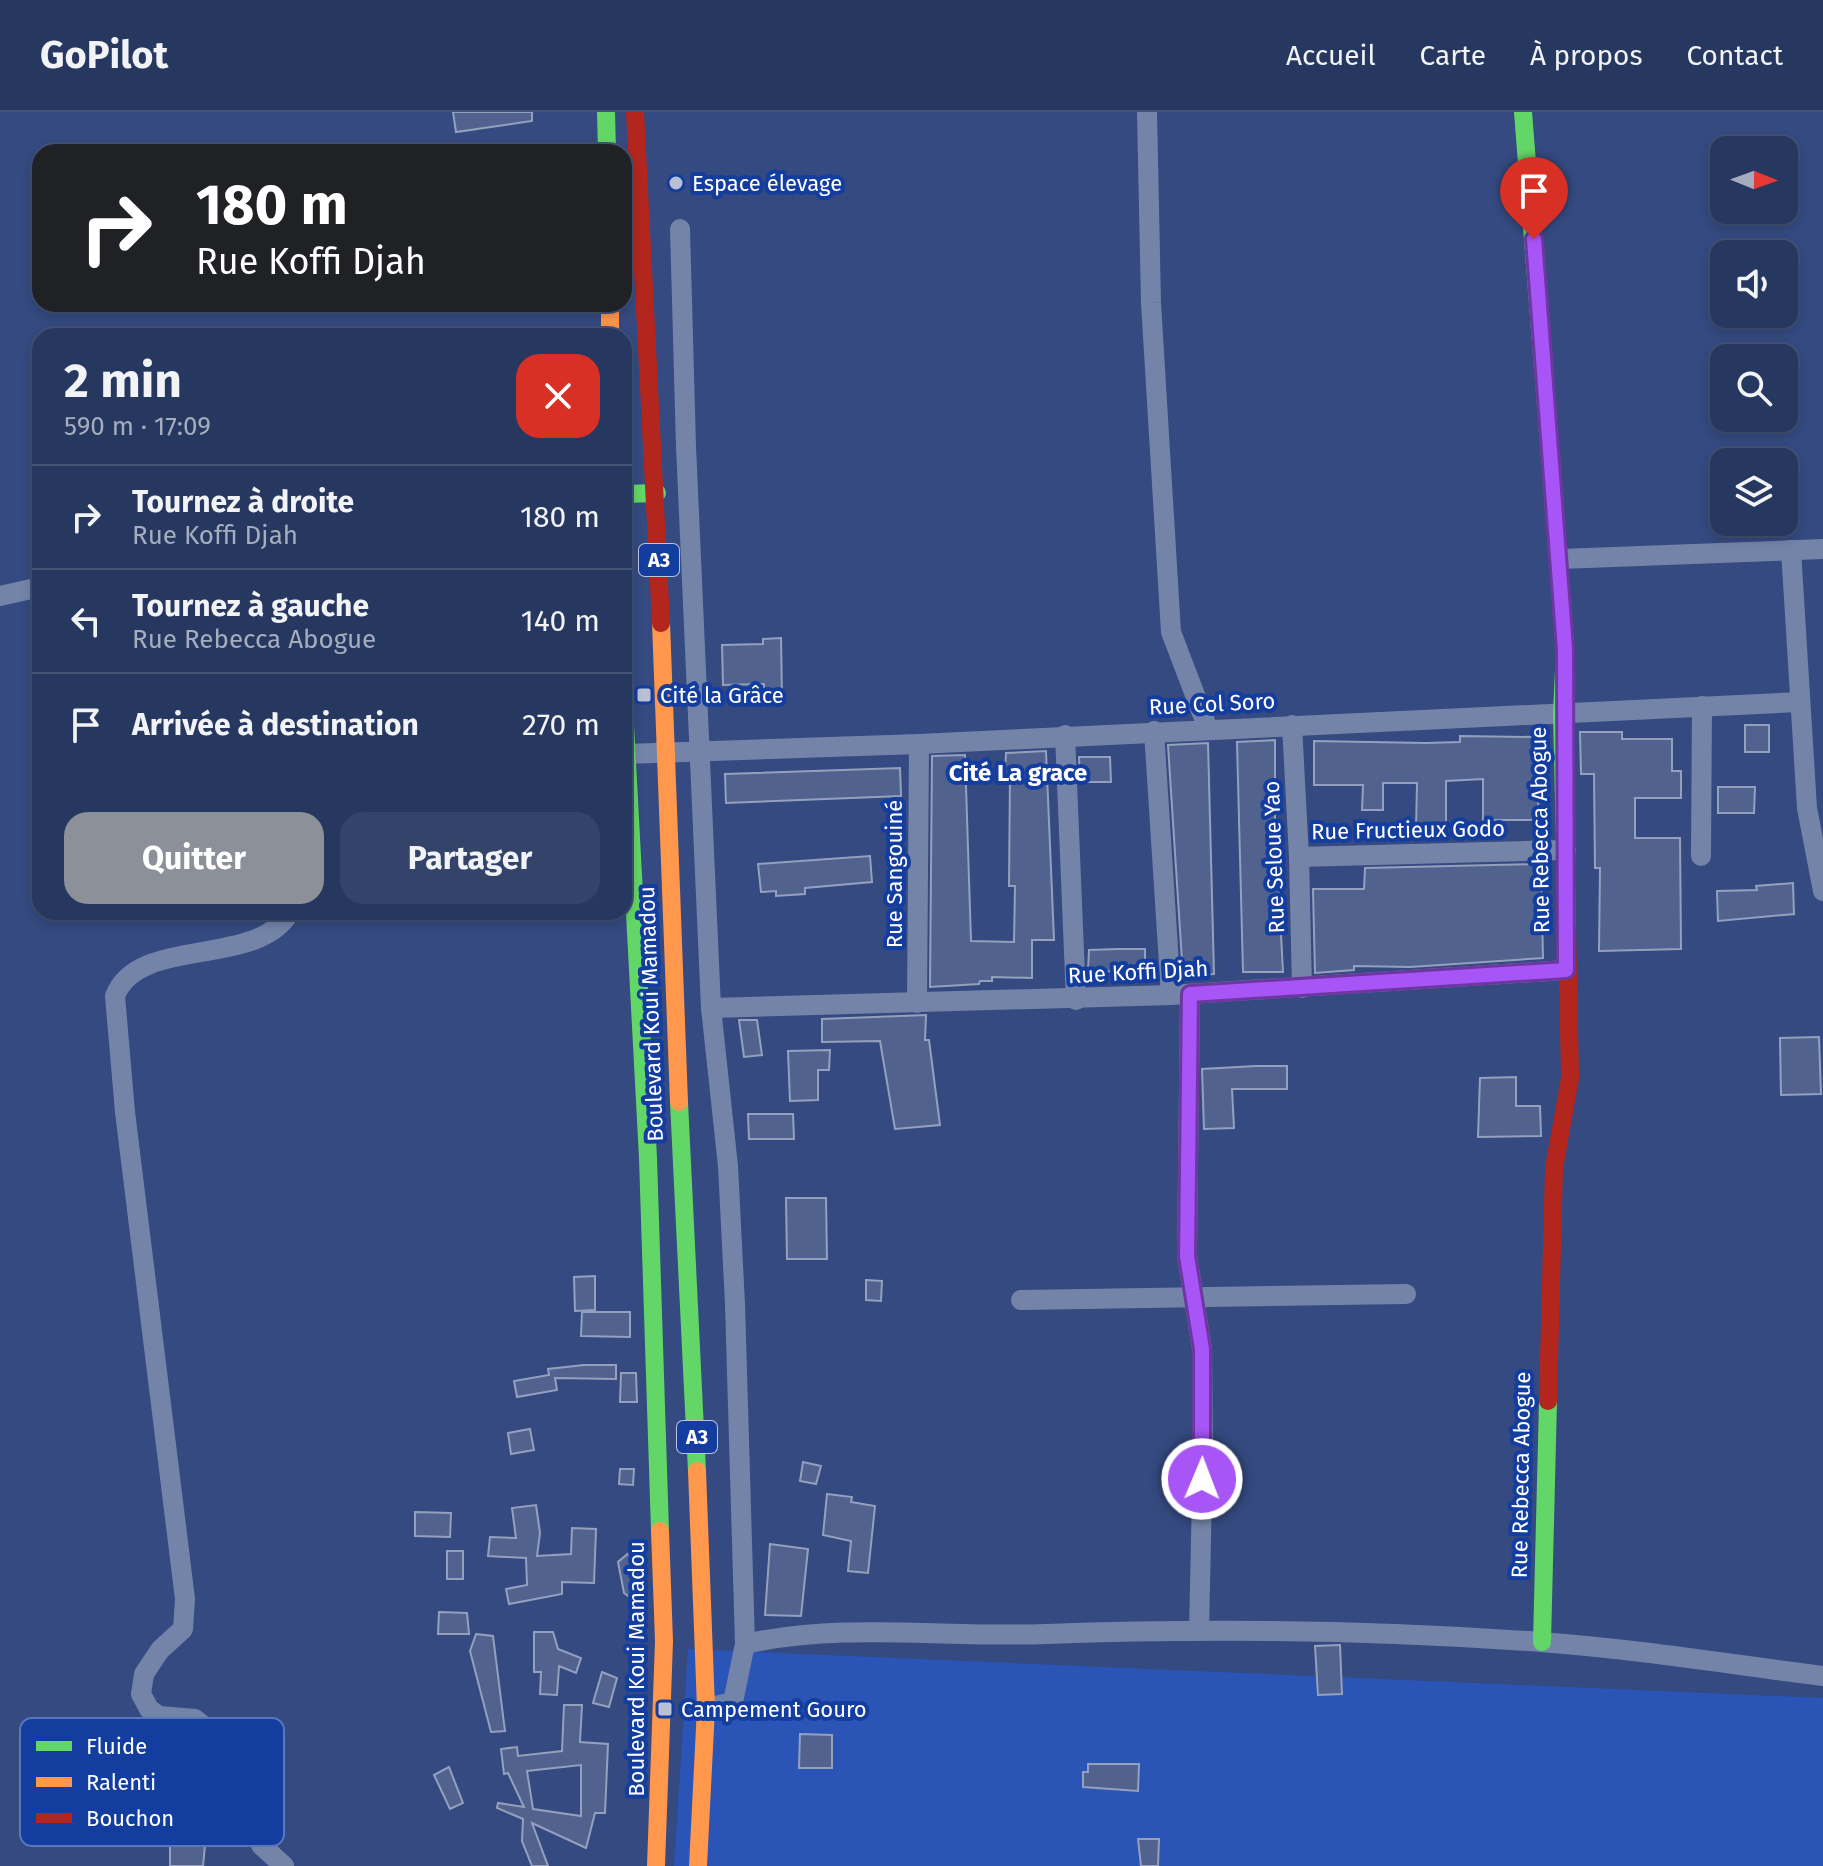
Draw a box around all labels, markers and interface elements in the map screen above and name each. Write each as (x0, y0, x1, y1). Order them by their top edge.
text: GoPilot (40, 32, 168, 78)
text: Accueil (1286, 39, 1376, 72)
text: Carte (1420, 39, 1486, 72)
text: À propos (1530, 39, 1642, 72)
text: Contact (1686, 39, 1783, 72)
north arrow (1710, 136, 1798, 224)
map controls (1710, 136, 1798, 536)
pin (1500, 157, 1568, 239)
icon: arrive (1512, 169, 1556, 213)
place label: Espace élevage (692, 170, 842, 197)
text: 180 m (196, 172, 348, 239)
marker: Espace élevage (667, 174, 685, 192)
icon: right (64, 176, 168, 280)
text: Rue Koffi Djah (196, 240, 426, 284)
button: sound (1710, 240, 1798, 328)
button: search (1710, 344, 1798, 432)
text: 2 min (64, 352, 182, 410)
button: close (516, 354, 600, 438)
text: 590 m · 17:09 (64, 411, 211, 442)
button: layers (1710, 448, 1798, 536)
text: Tournez à droite (132, 484, 354, 520)
icon: right (64, 495, 108, 539)
text: 180 m (520, 499, 600, 535)
text: Rue Koffi Djah (132, 520, 298, 551)
road number: A3 (639, 544, 679, 576)
text: Tournez à gauche (132, 588, 369, 624)
icon: left (64, 599, 108, 643)
text: 140 m (521, 603, 600, 639)
text: Rue Rebecca Abogue (132, 624, 376, 655)
place label: Cité la Grâce (660, 682, 784, 709)
marker: Cité la Grâce (635, 686, 653, 704)
street label: Rue Col Soro (1148, 687, 1276, 721)
icon: arrive (64, 703, 108, 747)
text: Arrivée à destination (132, 707, 419, 743)
text: 270 m (522, 707, 600, 743)
street label: Rue Rebecca Abogue (1525, 726, 1555, 934)
district label: Cité La grace (949, 759, 1087, 787)
street label: Rue Seloue Yao (1258, 780, 1290, 934)
street label: Rue Sangouiné (881, 800, 908, 948)
button: Quitter (64, 812, 324, 904)
button: Partager (340, 812, 600, 904)
street label: Rue Fructieux Godo (1311, 815, 1505, 845)
street label: Boulevard Koui Mamadou (633, 886, 669, 1142)
street label: Rue Koffi Djah (1067, 955, 1209, 989)
street label: Rue Rebecca Abogue (1506, 1371, 1536, 1579)
road number: A3 (677, 1421, 717, 1453)
position arrow (1160, 1437, 1244, 1521)
street label: Boulevard Koui Mamadou (623, 1541, 650, 1797)
place label: Campement Gouro (681, 1696, 867, 1723)
marker: Campement Gouro (656, 1700, 674, 1718)
legend (20, 1718, 284, 1846)
text: Fluide (86, 1733, 147, 1760)
text: Ralenti (86, 1769, 156, 1796)
text: Bouchon (86, 1805, 174, 1832)

